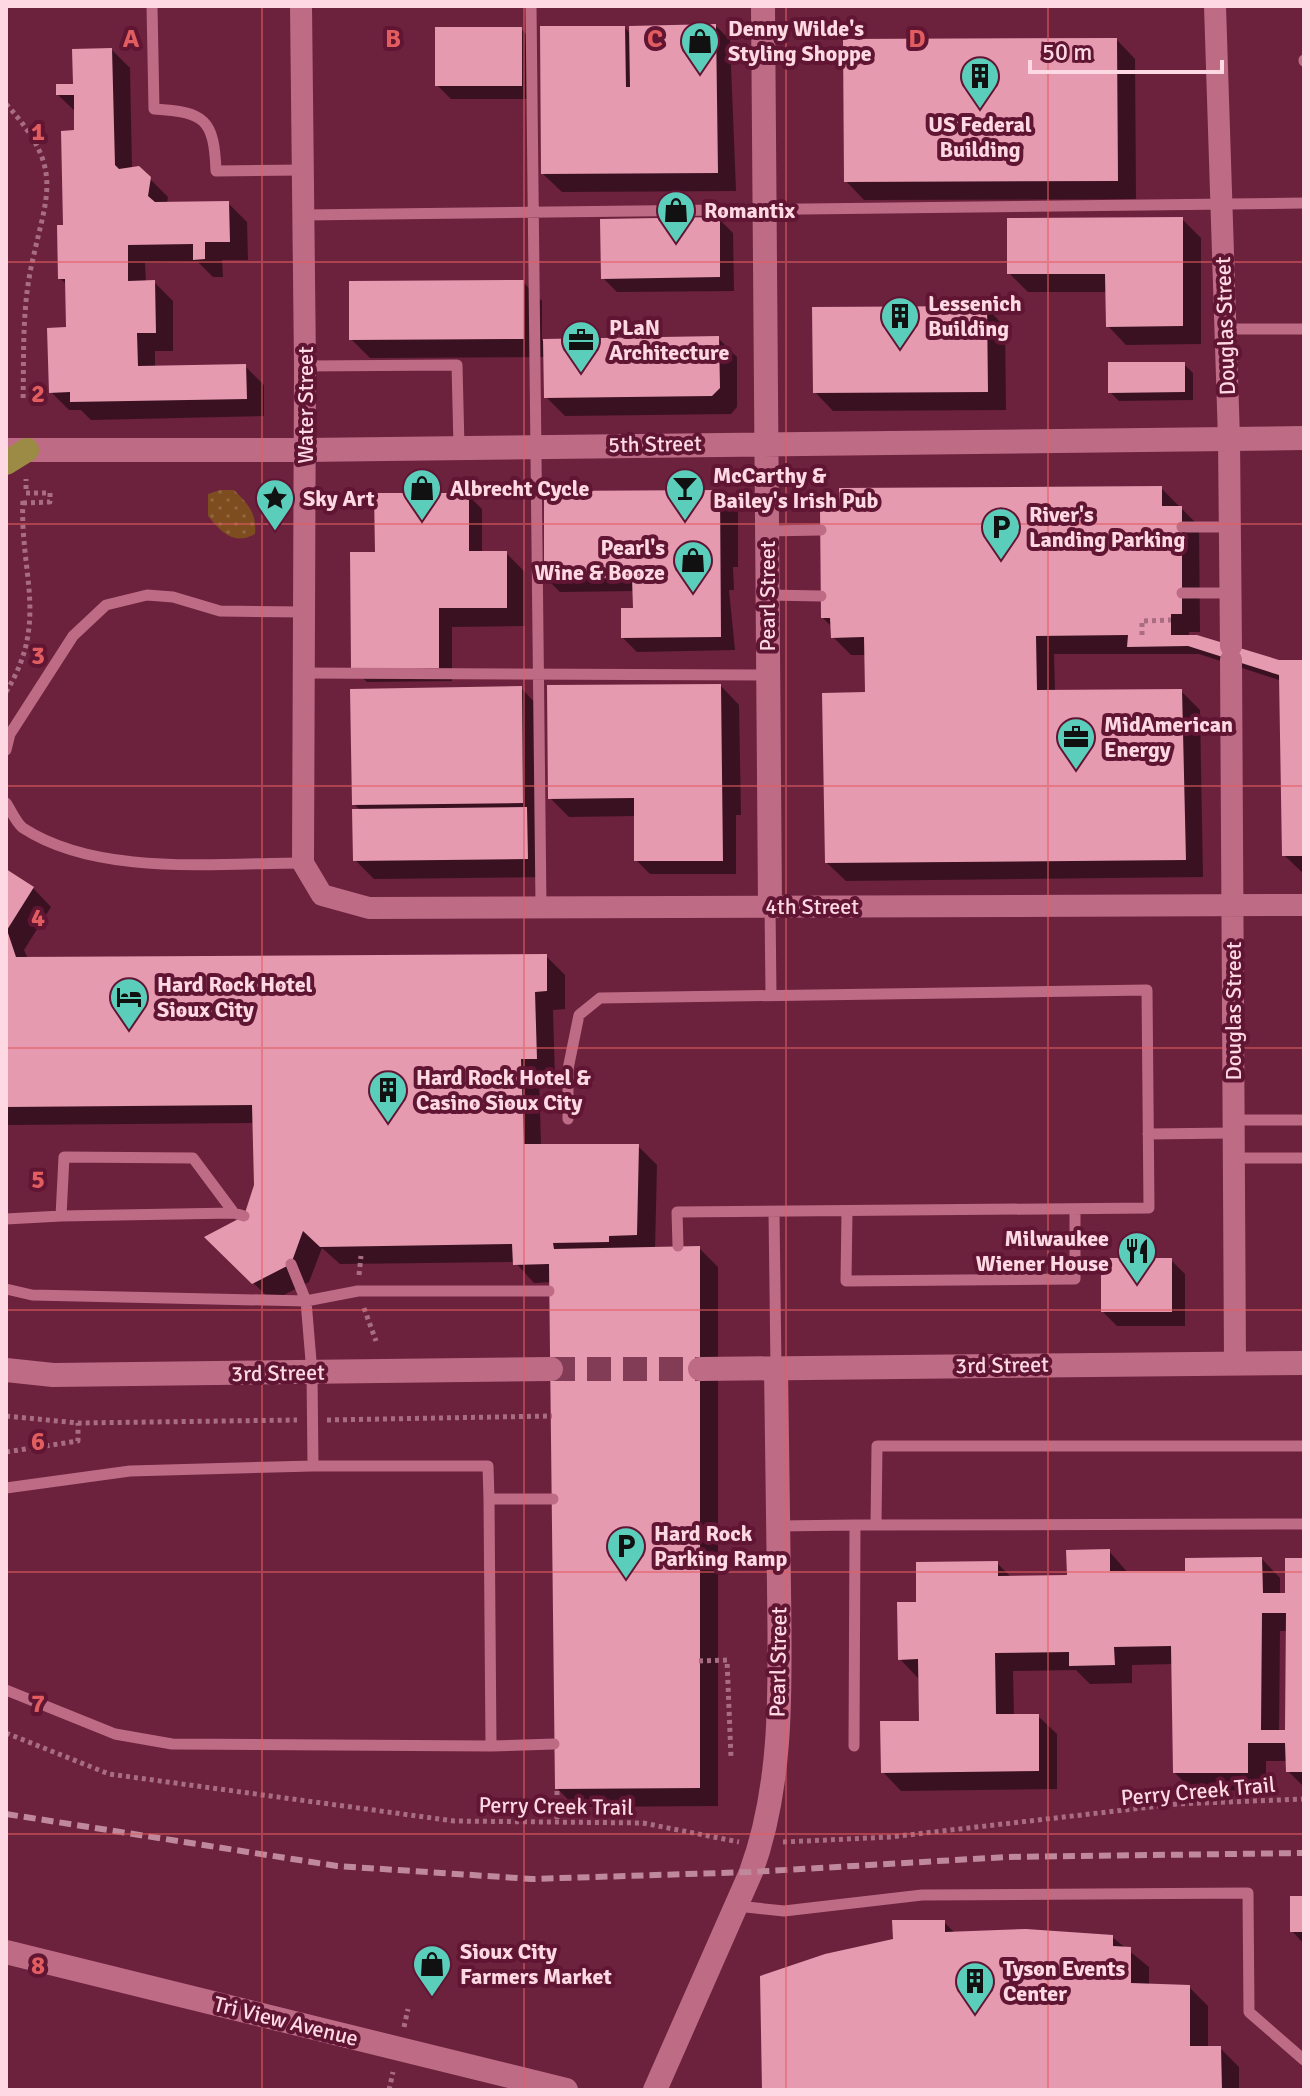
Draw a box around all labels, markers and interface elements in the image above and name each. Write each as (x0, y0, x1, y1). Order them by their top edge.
place label: Denny Wilde's Styling Shoppe (728, 15, 872, 67)
shop icon: Denny Wilde's Styling Shoppe (679, 20, 721, 75)
text: A (123, 23, 140, 55)
text: B (385, 23, 401, 55)
text: C (647, 23, 663, 55)
text: D (908, 23, 926, 55)
scale bar (1030, 24, 1222, 74)
text: 50 m (1042, 37, 1092, 67)
building icon: US Federal Building (959, 55, 1001, 110)
place label: US Federal Building (928, 111, 1032, 163)
text: 1 (31, 116, 45, 148)
shop icon: Romantix (655, 189, 697, 244)
place label: Romantix (704, 197, 796, 224)
street label: Douglas Street (1209, 256, 1241, 396)
place label: Lessenich Building (928, 290, 1022, 342)
building icon: Lessenich Building (879, 295, 921, 350)
place label: PLaN Architecture (609, 314, 729, 366)
office icon: PLaN Architecture (560, 319, 602, 374)
street label: Water Street (292, 346, 319, 464)
text: 2 (31, 378, 45, 410)
street label: 5th Street (608, 430, 702, 458)
place label: McCarthy & Bailey's Irish Pub (713, 462, 878, 514)
shop icon: Albrecht Cycle (401, 467, 443, 522)
bar icon: McCarthy & Bailey's Irish Pub (664, 467, 706, 522)
place label: Albrecht Cycle (450, 475, 589, 502)
place icon: Sky Art (254, 477, 296, 532)
place label: Sky Art (303, 485, 374, 512)
place label: River's Landing Parking (1029, 501, 1185, 553)
parking icon: River's Landing Parking (980, 506, 1022, 561)
place label: Pearl's Wine & Booze (535, 534, 665, 586)
shop icon: Pearl's Wine & Booze (672, 539, 714, 594)
street label: Pearl Street (754, 540, 781, 651)
text: 3 (31, 640, 45, 672)
place label: MidAmerican Energy (1104, 711, 1233, 763)
office icon: MidAmerican Energy (1055, 716, 1097, 771)
street label: 4th Street (765, 893, 859, 920)
text: 4 (31, 902, 45, 934)
street label: Douglas Street (1220, 941, 1247, 1080)
place label: Hard Rock Hotel Sioux City (157, 971, 313, 1023)
hotel icon: Hard Rock Hotel Sioux City (108, 976, 150, 1031)
place label: Hard Rock Hotel & Casino Sioux City (416, 1064, 591, 1116)
building icon: Hard Rock Hotel & Casino Sioux City (367, 1069, 409, 1124)
text: 5 (31, 1164, 45, 1196)
place label: Milwaukee Wiener House (976, 1225, 1109, 1277)
restaurant icon: Milwaukee Wiener House (1116, 1230, 1158, 1285)
street label: 3rd Street (955, 1351, 1049, 1379)
street label: 3rd Street (231, 1359, 325, 1387)
text: 6 (31, 1426, 45, 1458)
place label: Hard Rock Parking Ramp (654, 1520, 788, 1572)
parking icon: Hard Rock Parking Ramp (605, 1525, 647, 1580)
street label: Pearl Street (764, 1606, 792, 1718)
text: 7 (31, 1688, 45, 1720)
street label: Perry Creek Trail (1120, 1771, 1276, 1811)
street label: Perry Creek Trail (478, 1791, 634, 1821)
place label: Sioux City Farmers Market (460, 1938, 612, 1990)
shop icon: Sioux City Farmers Market (411, 1943, 453, 1998)
text: 8 (31, 1950, 45, 1982)
place label: Tyson Events Center (1003, 1955, 1125, 2007)
building icon: Tyson Events Center (954, 1960, 996, 2015)
street label: Tri View Avenue (211, 1990, 361, 2052)

